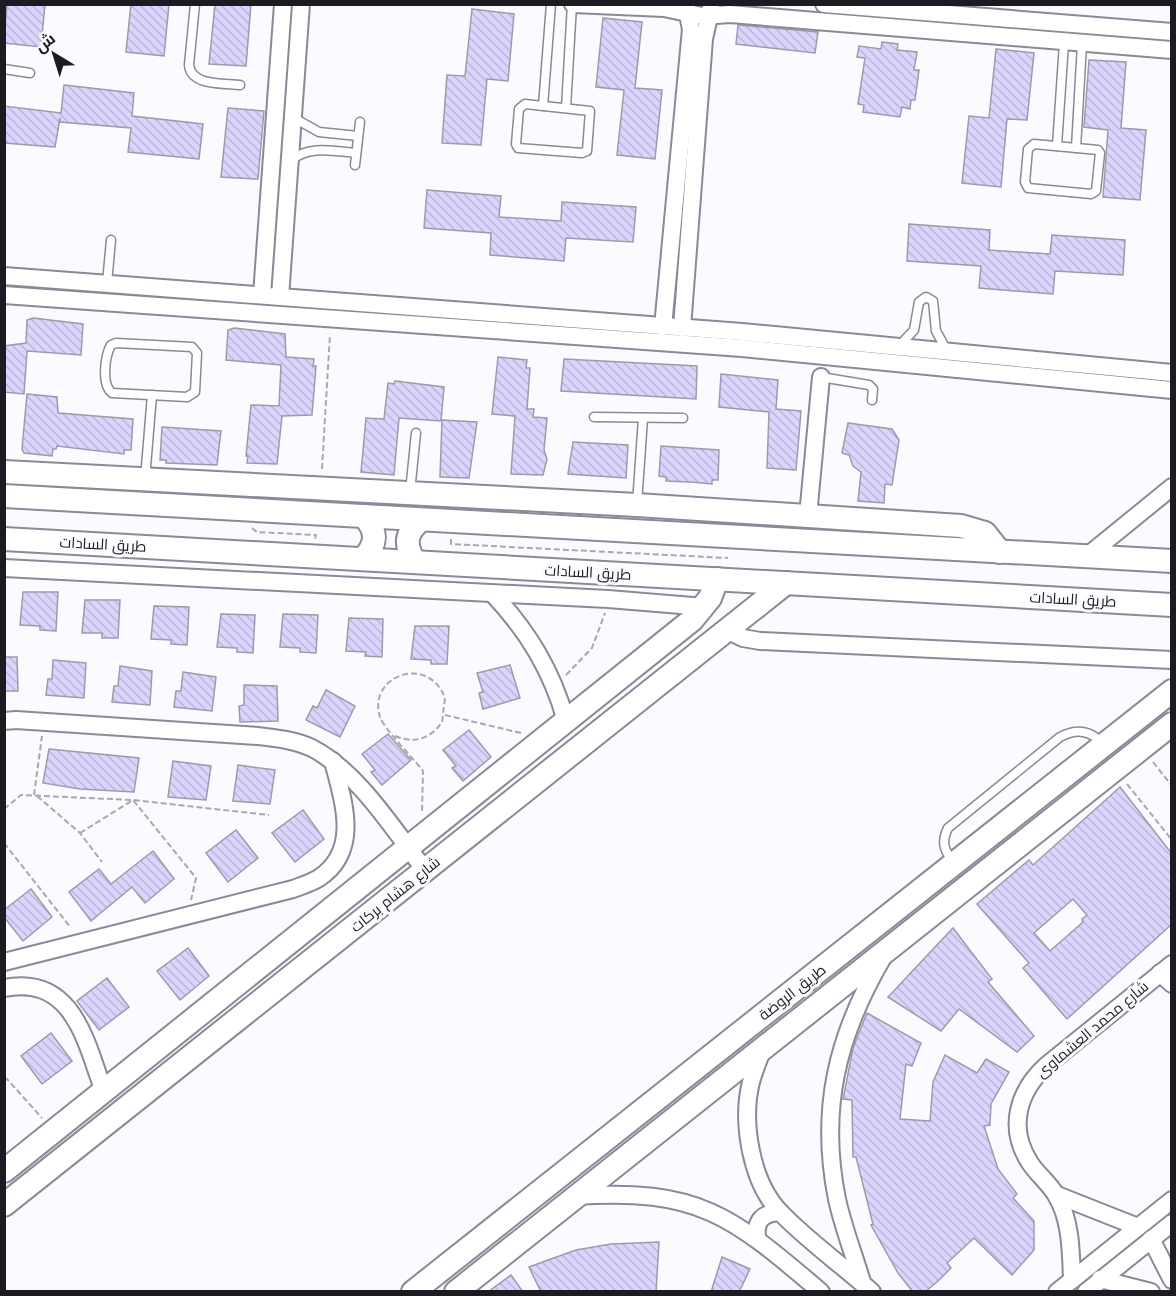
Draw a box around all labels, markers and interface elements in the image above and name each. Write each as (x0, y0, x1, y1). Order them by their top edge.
north arrow (24, 24, 84, 84)
text: ش (31, 28, 59, 56)
street label: طريق السادات (59, 532, 147, 557)
street label: طريق السادات (544, 560, 632, 585)
street label: طريق السادات (1029, 587, 1117, 612)
street label: شارع هشام بركات (346, 852, 445, 938)
street label: طريق الروضة (755, 960, 830, 1025)
street label: شارع محمد العشماوى (1032, 976, 1153, 1083)

